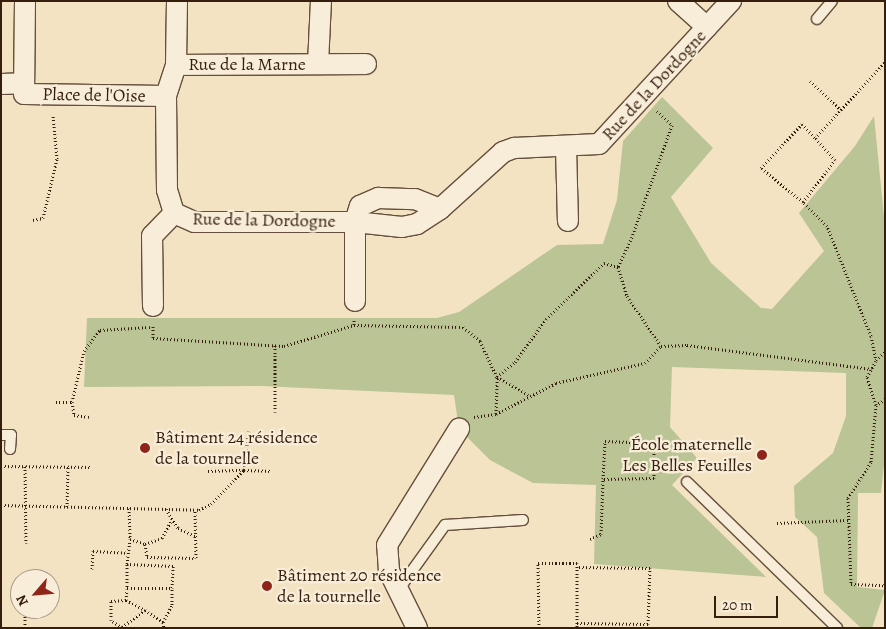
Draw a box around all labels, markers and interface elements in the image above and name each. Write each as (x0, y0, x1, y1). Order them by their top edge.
street label: Rue de la Dordogne (597, 25, 711, 145)
street label: Rue de la Marne (188, 53, 306, 75)
street label: Place de l'Oise (42, 83, 146, 107)
street label: Rue de la Dordogne (192, 208, 336, 232)
place label: Bâtiment 24 résidence de la tournelle (155, 427, 318, 469)
place label: École maternelle Les Belles Feuilles (622, 434, 752, 476)
marker: Bâtiment 24 résidence de la tournelle (139, 442, 151, 454)
marker: École maternelle Les Belles Feuilles (756, 449, 768, 461)
place label: Bâtiment 20 résidence de la tournelle (277, 565, 441, 608)
north arrow (10, 569, 60, 619)
marker: Bâtiment 20 résidence de la tournelle (261, 580, 273, 592)
scale bar (716, 586, 780, 618)
text: N (11, 592, 33, 609)
text: 20 m (722, 595, 753, 615)

